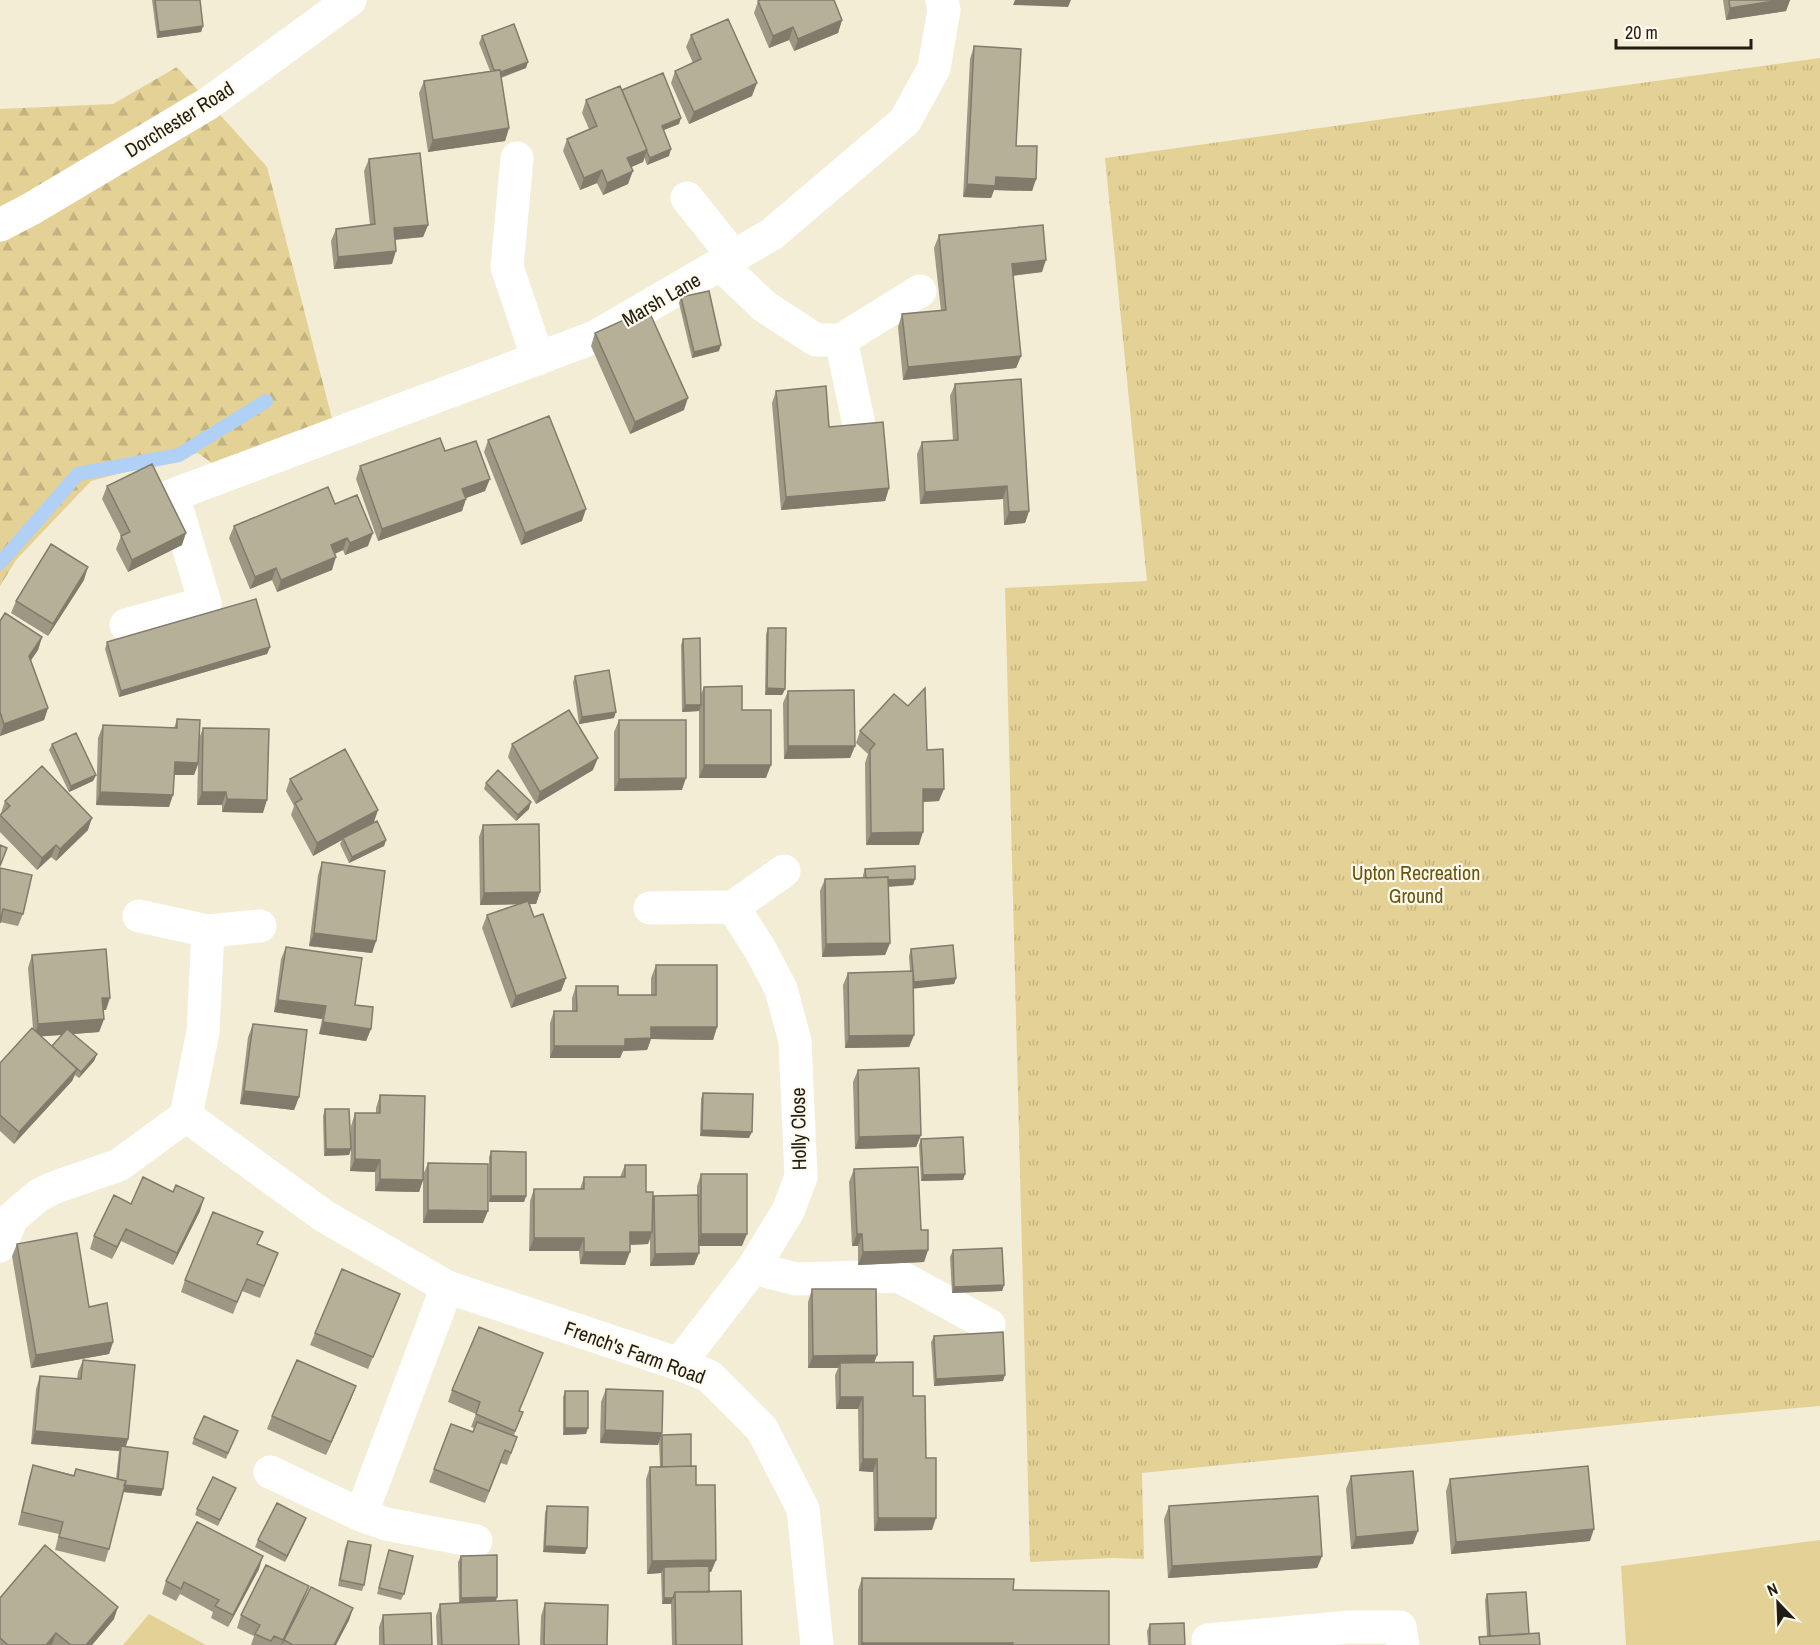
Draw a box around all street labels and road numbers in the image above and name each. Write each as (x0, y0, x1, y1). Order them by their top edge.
street label: Dorchester Road (119, 75, 239, 163)
street label: Marsh Lane (617, 266, 705, 332)
street label: Holly Close (784, 1087, 812, 1171)
street label: French's Farm Road (561, 1314, 709, 1390)

